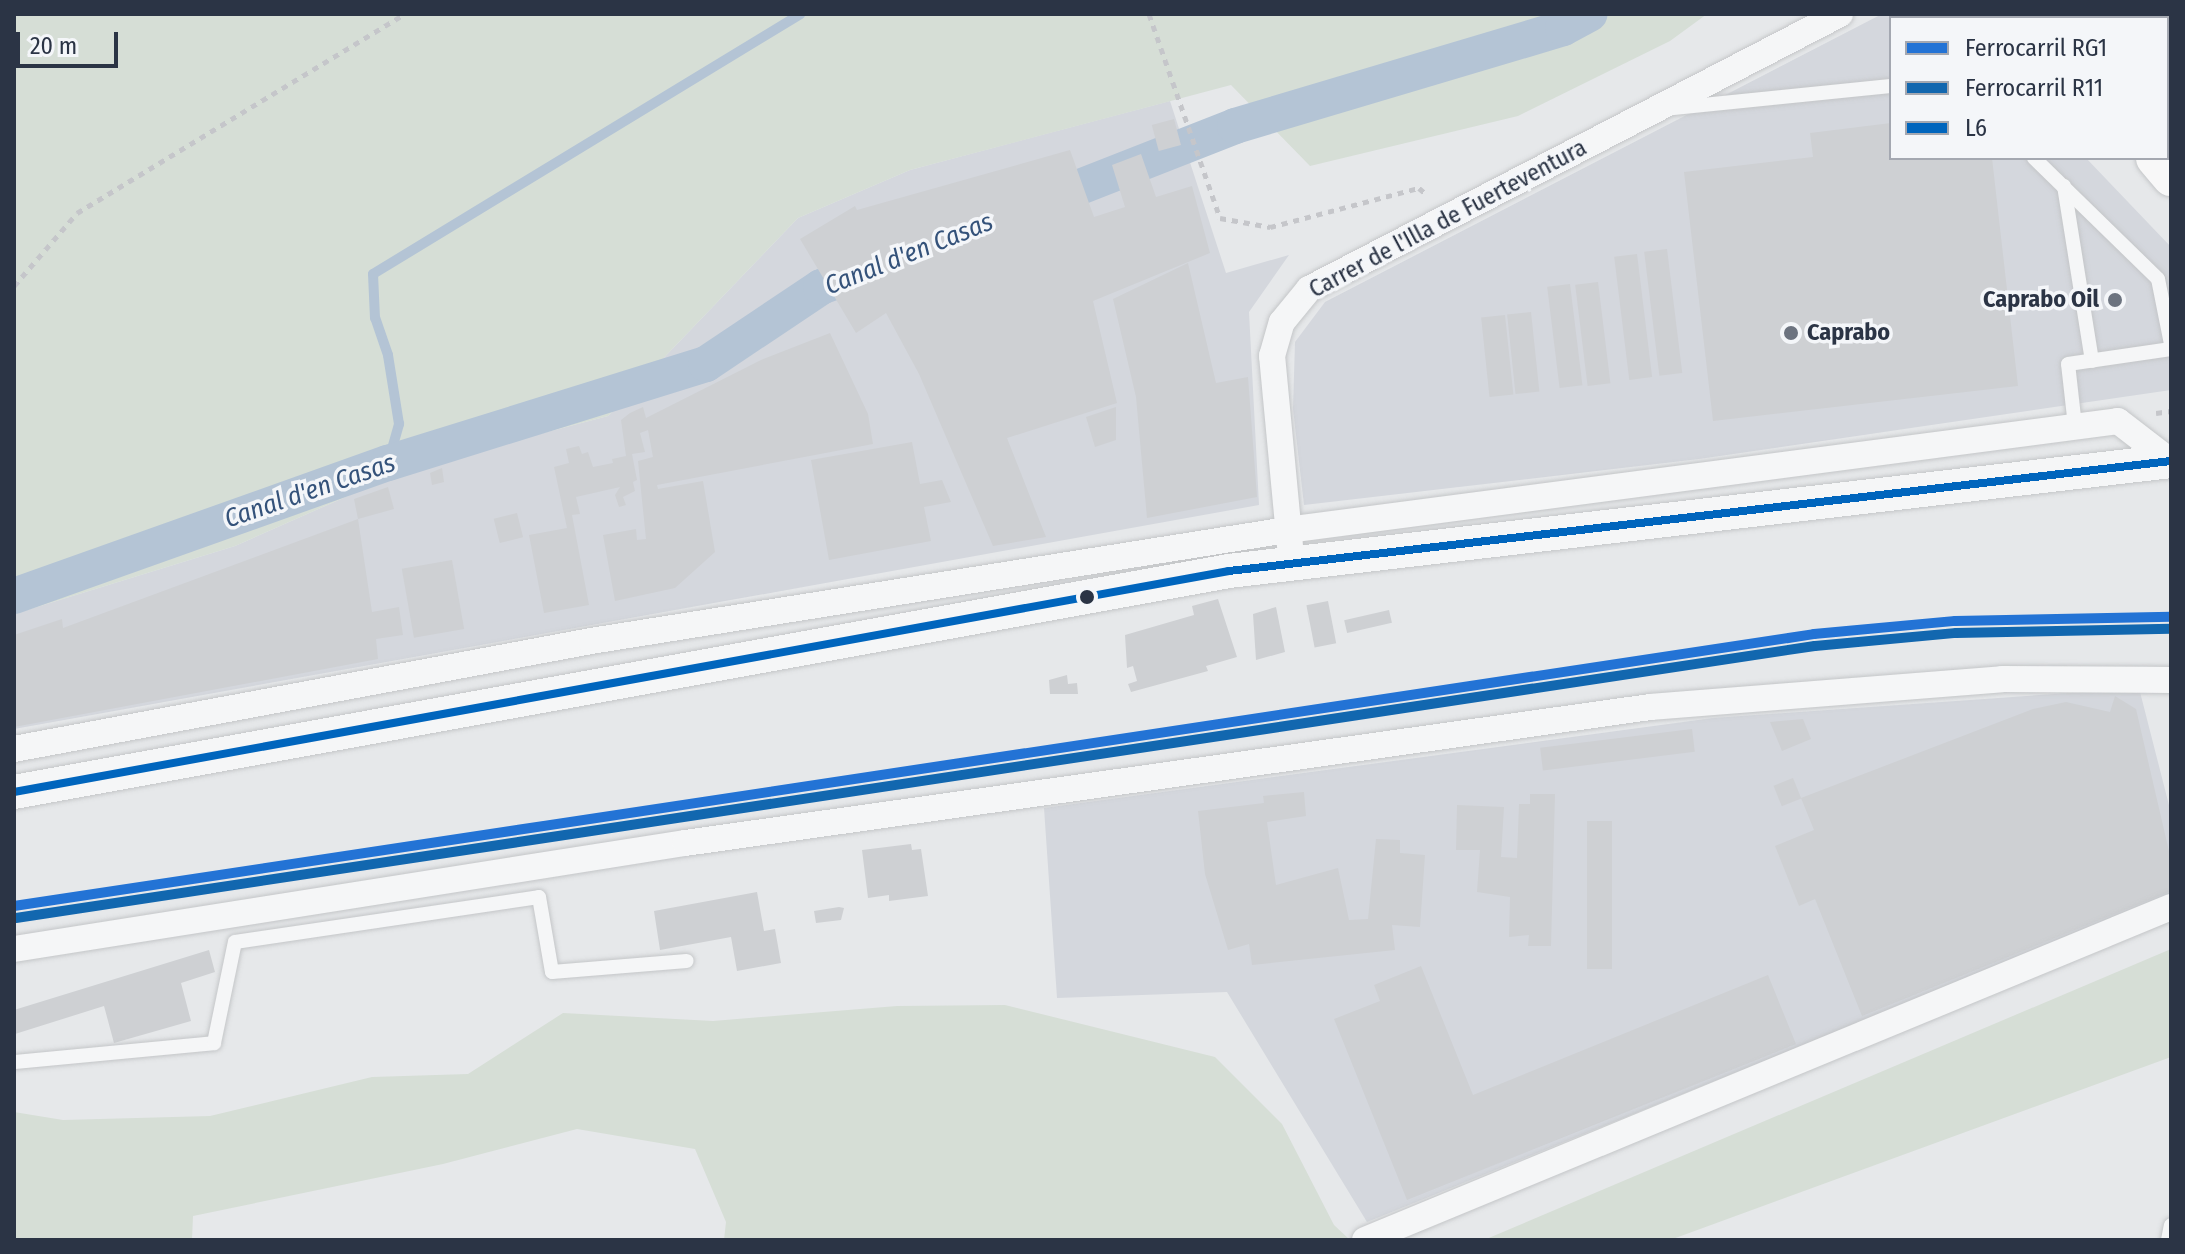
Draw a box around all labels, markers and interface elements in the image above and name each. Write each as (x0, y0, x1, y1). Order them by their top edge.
scale bar (20, 16, 122, 66)
legend (1889, 16, 2169, 160)
text: 20 m (30, 32, 77, 60)
text: Ferrocarril RG1 (1965, 34, 2107, 62)
text: Ferrocarril R11 (1965, 74, 2103, 102)
text: L6 (1965, 114, 1987, 142)
street label: Carrer de l'Illa de Fuerteventura (1304, 134, 1592, 304)
water label: Canal d'en Casas (821, 206, 997, 302)
place label: Caprabo Oil (1983, 286, 2099, 314)
marker: Caprabo Oil (2106, 291, 2124, 309)
place label: Caprabo (1807, 319, 1890, 347)
marker: Caprabo (1782, 324, 1800, 342)
water label: Canal d'en Casas (221, 447, 399, 535)
unlabelled marker (1079, 589, 1095, 605)

